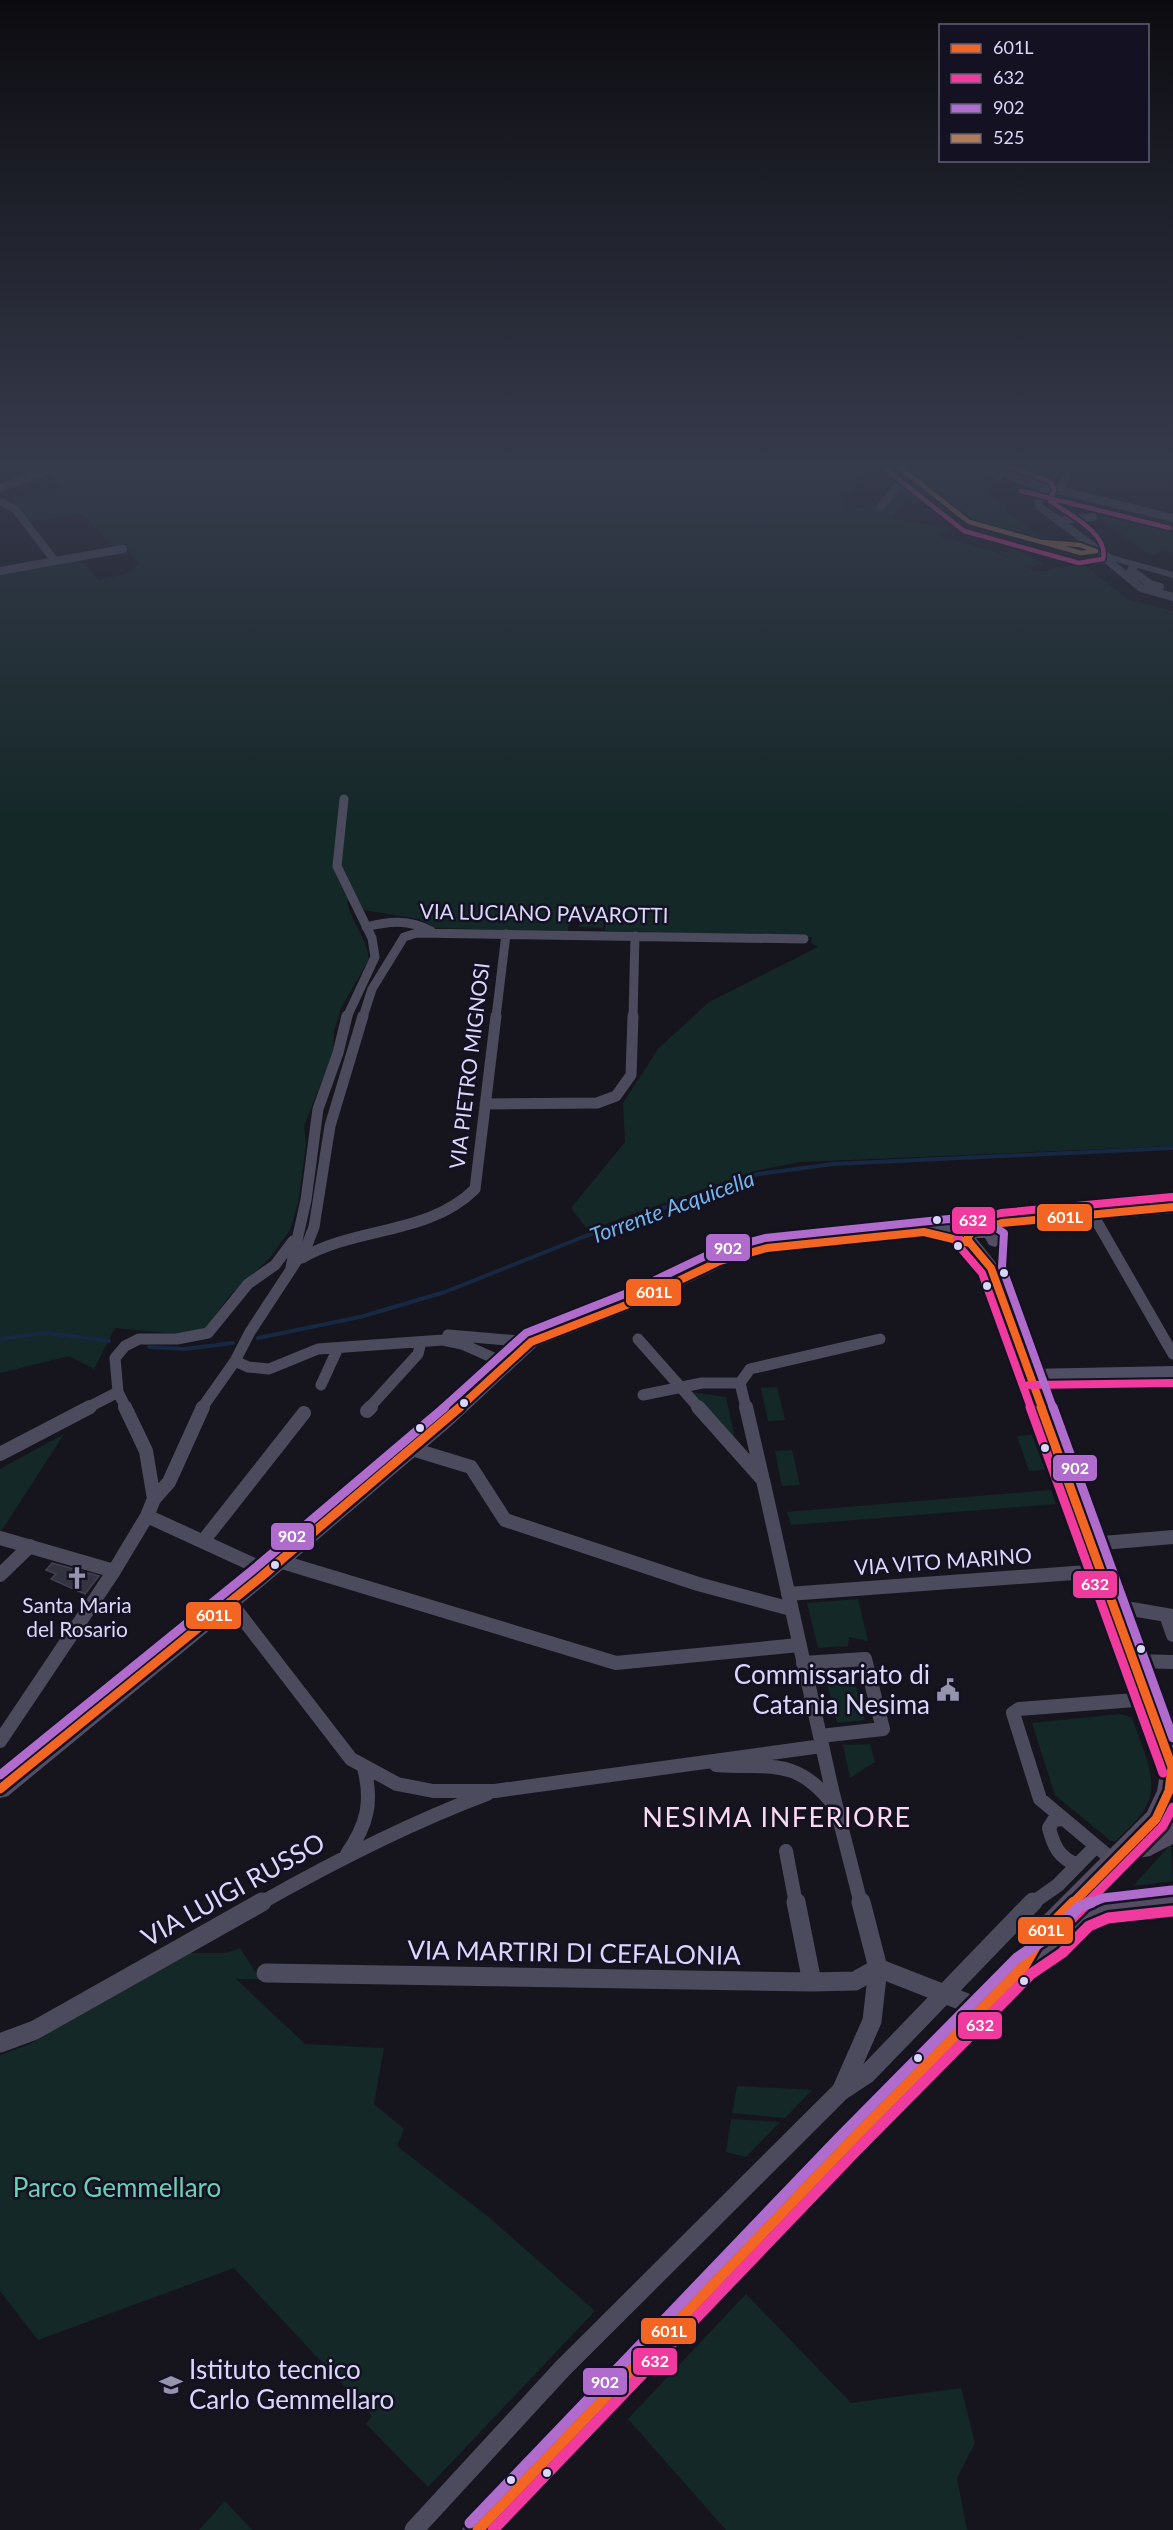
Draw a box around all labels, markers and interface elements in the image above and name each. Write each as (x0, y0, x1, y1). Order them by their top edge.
legend (939, 24, 1149, 162)
text: 601L (993, 36, 1034, 58)
text: 632 (993, 66, 1024, 88)
text: 902 (993, 96, 1024, 118)
text: 525 (993, 126, 1024, 148)
street label: VIA LUCIANO PAVAROTTI (419, 898, 669, 927)
street label: VIA PIETRO MIGNOSI (443, 961, 494, 1171)
water label: Torrente Acquicella (586, 1164, 758, 1249)
line badge: 601L (1036, 1203, 1093, 1232)
line badge: 632 (951, 1206, 996, 1235)
text: 601L (1047, 1207, 1084, 1226)
text: 632 (959, 1210, 987, 1229)
unlabelled marker (931, 1214, 943, 1226)
line badge: 902 (705, 1233, 751, 1262)
text: 902 (714, 1238, 742, 1257)
unlabelled marker (952, 1240, 964, 1252)
unlabelled marker (998, 1267, 1010, 1279)
line badge: 601L (625, 1278, 682, 1307)
unlabelled marker (981, 1280, 993, 1292)
text: 601L (636, 1282, 673, 1301)
unlabelled marker (458, 1397, 470, 1409)
unlabelled marker (414, 1422, 426, 1434)
unlabelled marker (1039, 1442, 1051, 1454)
line badge: 902 (1052, 1454, 1098, 1482)
text: 902 (1061, 1458, 1089, 1477)
line badge: 902 (270, 1522, 315, 1551)
text: 902 (278, 1526, 306, 1545)
street label: VIA VITO MARINO (853, 1542, 1032, 1579)
unlabelled marker (269, 1559, 281, 1571)
church icon: Santa Maria del Rosario (64, 1565, 90, 1591)
line badge: 632 (1072, 1570, 1118, 1599)
text: 632 (1081, 1574, 1109, 1593)
place label: Santa Maria del Rosario (22, 1592, 132, 1641)
line badge: 601L (185, 1601, 242, 1630)
text: 601L (196, 1605, 233, 1624)
unlabelled marker (1135, 1643, 1147, 1655)
place label: Commissariato di Catania Nesima (734, 1658, 930, 1720)
public building icon: Commissariato di Catania Nesima (935, 1677, 961, 1703)
district label: NESIMA INFERIORE (642, 1800, 912, 1833)
street label: VIA LUIGI RUSSO (135, 1826, 330, 1953)
line badge: 601L (1017, 1916, 1074, 1945)
text: 601L (1028, 1920, 1065, 1939)
street label: VIA MARTIRI DI CEFALONIA (407, 1933, 741, 1971)
unlabelled marker (1018, 1975, 1030, 1987)
line badge: 632 (957, 2011, 1003, 2040)
text: 632 (966, 2015, 994, 2034)
unlabelled marker (912, 2052, 924, 2064)
park label: Parco Gemmellaro (13, 2171, 221, 2203)
line badge: 601L (640, 2317, 697, 2345)
text: 601L (651, 2321, 688, 2340)
line badge: 632 (632, 2347, 678, 2376)
text: 632 (641, 2351, 669, 2370)
place label: Istituto tecnico Carlo Gemmellaro (189, 2353, 394, 2415)
line badge: 902 (582, 2367, 628, 2396)
school or university icon: Istituto tecnico Carlo Gemmellaro (158, 2372, 184, 2398)
text: 902 (591, 2372, 619, 2391)
unlabelled marker (541, 2467, 553, 2479)
unlabelled marker (505, 2474, 517, 2486)

